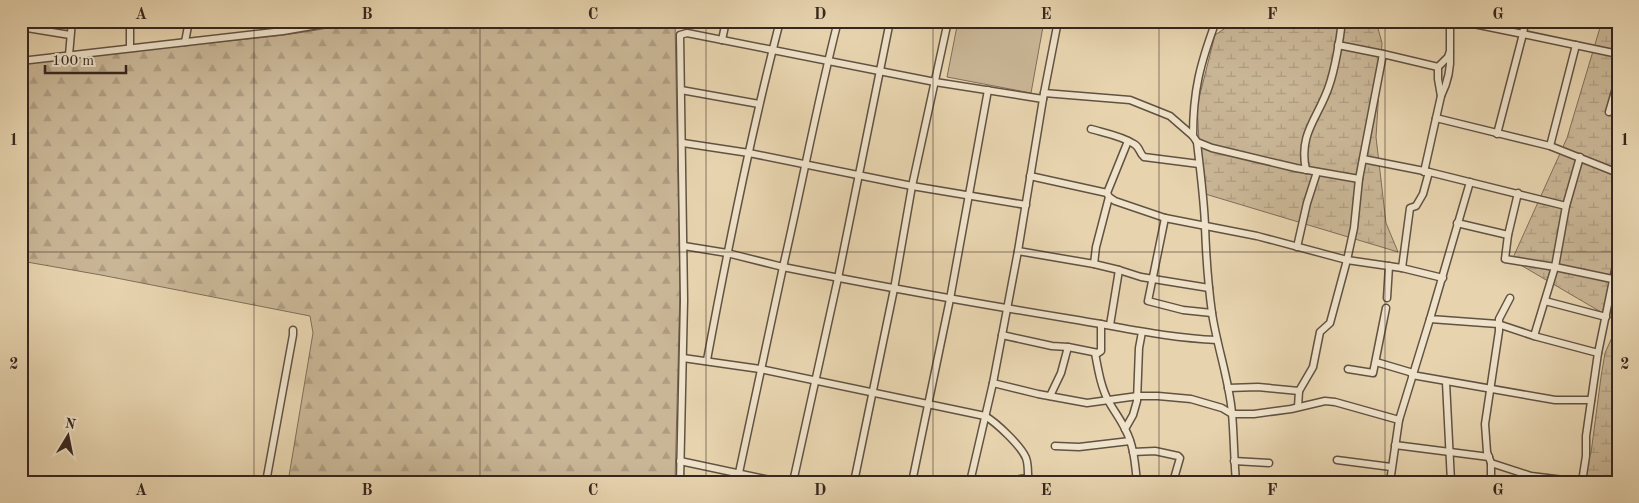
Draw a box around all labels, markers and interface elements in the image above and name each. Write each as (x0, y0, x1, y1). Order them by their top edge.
text: A (135, 7, 147, 23)
text: B (361, 7, 373, 23)
text: C (588, 7, 598, 23)
text: D (814, 7, 826, 23)
text: E (1040, 7, 1052, 23)
text: F (1267, 7, 1278, 23)
text: G (1492, 7, 1504, 23)
scale bar (45, 42, 126, 74)
text: 100 m (52, 54, 94, 69)
text: 1 (9, 133, 19, 149)
text: 1 (1620, 133, 1630, 149)
text: 2 (9, 357, 19, 373)
text: 2 (1620, 357, 1630, 373)
north arrow (42, 410, 92, 460)
text: N (64, 416, 77, 432)
text: A (135, 483, 147, 499)
text: B (361, 483, 373, 499)
text: C (588, 483, 598, 499)
text: D (814, 483, 826, 499)
text: E (1040, 483, 1052, 499)
text: F (1267, 483, 1278, 499)
text: G (1492, 483, 1504, 499)

